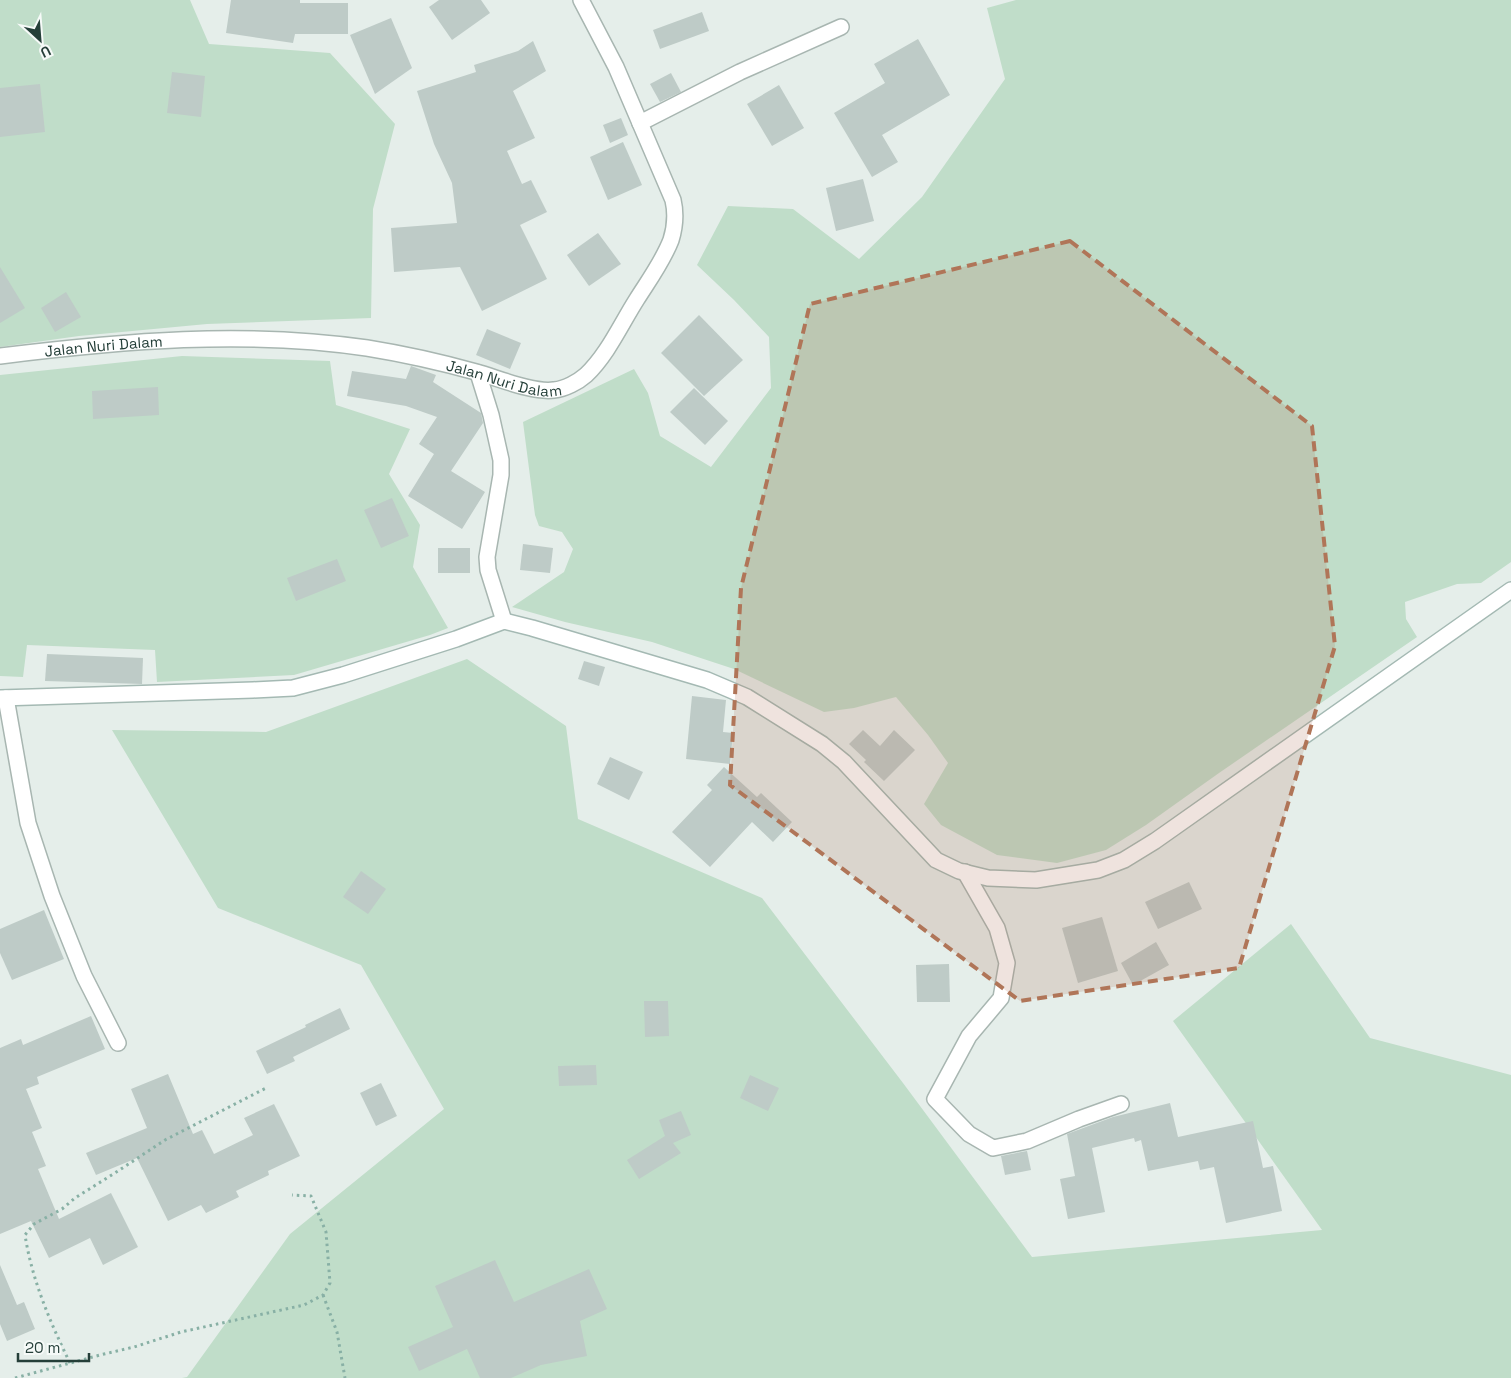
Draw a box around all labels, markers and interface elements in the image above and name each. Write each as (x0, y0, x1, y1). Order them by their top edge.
north arrow (15, 15, 65, 65)
text: U (38, 42, 54, 62)
street label: Jalan Nuri Dalam (43, 331, 163, 360)
street label: Jalan Nuri Dalam (444, 355, 563, 400)
scale bar (18, 1330, 89, 1362)
text: 20 m (25, 1338, 60, 1357)

